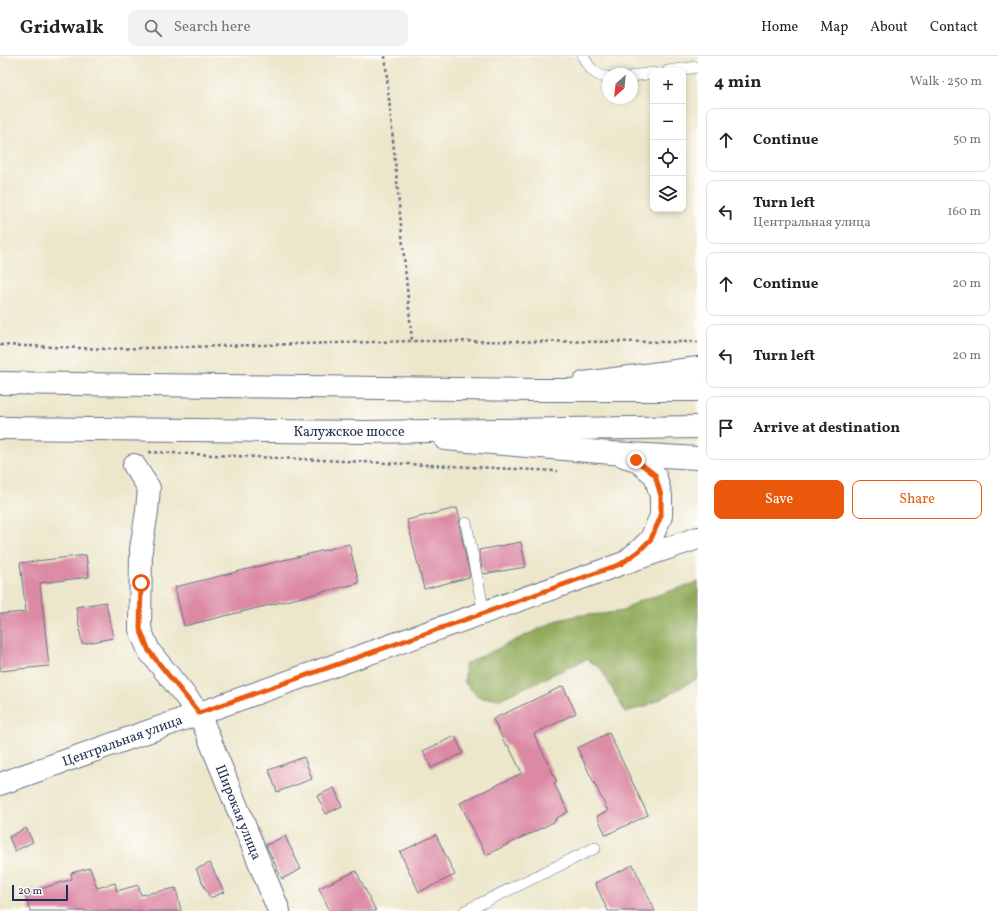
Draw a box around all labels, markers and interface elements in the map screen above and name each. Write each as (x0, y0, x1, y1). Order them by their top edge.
search box (128, 10, 408, 46)
text: Gridwalk (20, 15, 104, 41)
icon: search (142, 17, 164, 39)
text: Search here (174, 17, 251, 38)
text: Home (761, 18, 798, 37)
text: Map (820, 18, 848, 37)
text: About (870, 18, 908, 37)
text: Contact (930, 18, 978, 37)
north arrow (602, 68, 638, 104)
map controls (650, 68, 686, 212)
button: + (650, 68, 686, 104)
text: 4 min (714, 71, 761, 94)
text: Walk · 250 m (910, 73, 982, 91)
button: − (650, 104, 686, 140)
icon: ahead (715, 129, 737, 151)
text: Continue (753, 130, 818, 151)
text: 50 m (953, 131, 981, 149)
button: locate (650, 140, 686, 176)
button: layers (650, 176, 686, 212)
text: Turn left (753, 193, 815, 214)
icon: left (715, 201, 737, 223)
text: 160 m (947, 203, 981, 221)
text: Центральная улица (753, 214, 871, 232)
icon: ahead (715, 273, 737, 295)
text: Continue (753, 274, 818, 295)
text: 20 m (952, 275, 981, 293)
icon: left (715, 345, 737, 367)
text: Turn left (753, 346, 815, 367)
text: 20 m (952, 347, 981, 365)
icon: arrive (715, 417, 737, 439)
text: Arrive at destination (753, 418, 900, 439)
street label: Калужское шоссе (293, 423, 405, 442)
route end (627, 451, 645, 469)
button: Save (714, 480, 844, 519)
button: Share (852, 480, 982, 519)
route start (132, 574, 150, 592)
street label: Центральная улица (60, 711, 185, 772)
street label: Широкая улица (210, 762, 265, 863)
scale bar (12, 883, 68, 902)
text: 20 m (18, 884, 42, 899)

